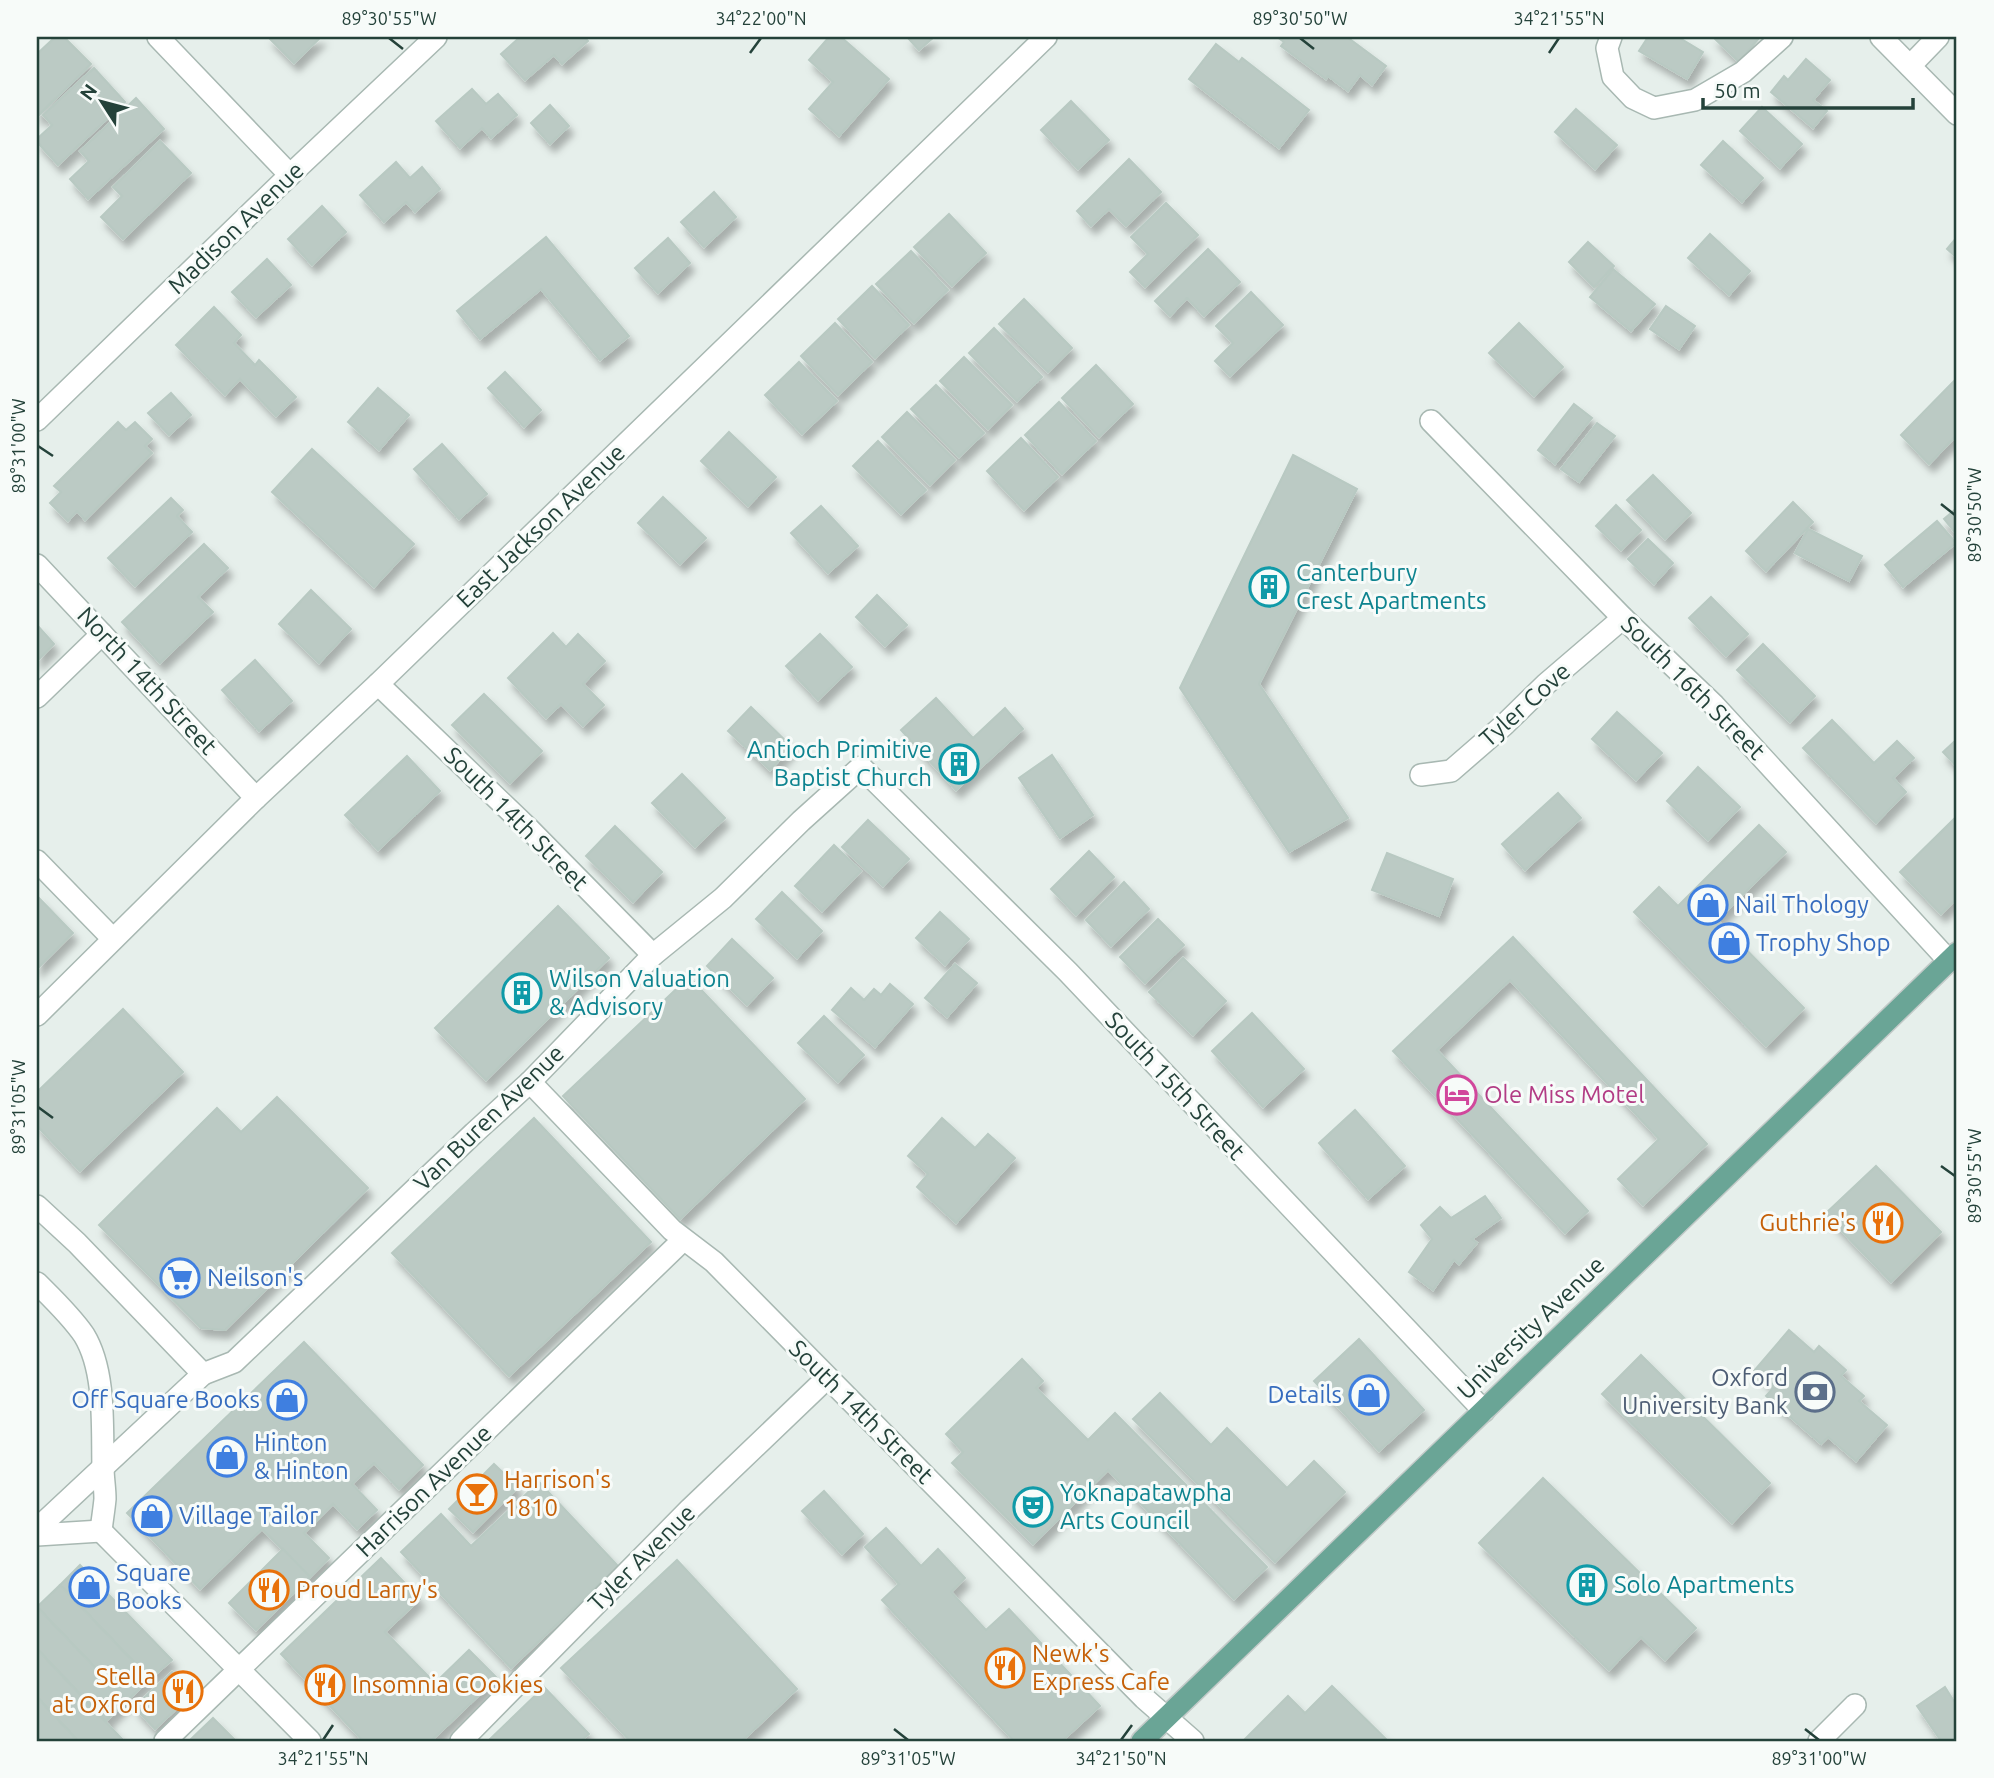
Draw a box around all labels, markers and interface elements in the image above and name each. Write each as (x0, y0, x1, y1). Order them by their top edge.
text: 89°30'55"W (341, 8, 437, 28)
text: 34°22'00"N (715, 8, 807, 28)
text: 89°30'50"W (1252, 8, 1348, 28)
text: 34°21'55"N (1513, 8, 1605, 28)
north arrow (66, 66, 136, 136)
scale bar (1703, 66, 1913, 110)
text: 50 m (1714, 78, 1761, 102)
text: N (75, 80, 101, 104)
street label: Madison Avenue (162, 156, 309, 299)
text: 89°31'00"W (8, 398, 28, 494)
street label: East Jackson Avenue (451, 438, 630, 613)
text: 89°30'50"W (1964, 467, 1984, 563)
place label: Canterbury Crest Apartments (1296, 559, 1486, 614)
building icon: Canterbury Crest Apartments (1248, 566, 1290, 608)
street label: North 14th Street (72, 601, 223, 760)
street label: South 16th Street (1616, 610, 1771, 765)
street label: Tyler Cove (1474, 657, 1575, 752)
place label: Antioch Primitive Baptist Church (747, 736, 932, 791)
street label: South 14th Street (439, 741, 594, 896)
building icon: Antioch Primitive Baptist Church (938, 743, 980, 785)
shop icon: Nail Thology (1687, 884, 1729, 926)
place label: Nail Thology (1735, 891, 1869, 918)
shop icon: Trophy Shop (1708, 922, 1750, 964)
place label: Trophy Shop (1756, 929, 1891, 956)
place label: Wilson Valuation & Advisory (549, 965, 730, 1020)
building icon: Wilson Valuation & Advisory (501, 972, 543, 1014)
street label: South 15th Street (1100, 1006, 1251, 1165)
street label: Van Buren Avenue (408, 1039, 569, 1196)
text: 89°31'05"W (8, 1059, 28, 1155)
hotel icon: Ole Miss Motel (1436, 1074, 1478, 1116)
place label: Ole Miss Motel (1484, 1081, 1645, 1108)
text: 89°30'55"W (1964, 1128, 1984, 1224)
restaurant icon: Guthrie's (1862, 1202, 1904, 1244)
place label: Guthrie's (1759, 1209, 1856, 1236)
street label: University Avenue (1452, 1251, 1610, 1405)
supermarket icon: Neilson's (159, 1257, 201, 1299)
place label: Neilson's (207, 1264, 303, 1291)
street label: South 14th Street (784, 1334, 939, 1489)
place label: Oxford University Bank (1622, 1364, 1788, 1419)
bank icon: Oxford University Bank (1794, 1371, 1836, 1413)
shop icon: Details (1348, 1374, 1390, 1416)
shop icon: Off Square Books (266, 1379, 308, 1421)
place label: Details (1268, 1381, 1342, 1408)
place label: Off Square Books (71, 1386, 260, 1413)
street label: Harrison Avenue (350, 1419, 497, 1562)
place label: Hinton & Hinton (254, 1429, 349, 1484)
shop icon: Hinton & Hinton (206, 1436, 248, 1478)
place label: Harrison's 1810 (504, 1466, 611, 1521)
bar icon: Harrison's 1810 (456, 1473, 498, 1515)
place label: Yoknapatawpha Arts Council (1060, 1479, 1232, 1534)
theatre icon: Yoknapatawpha Arts Council (1012, 1486, 1054, 1528)
shop icon: Village Tailor (131, 1495, 173, 1537)
street label: Tyler Avenue (583, 1499, 701, 1617)
place label: Village Tailor (179, 1502, 318, 1529)
place label: Square Books (116, 1559, 191, 1614)
building icon: Solo Apartments (1566, 1564, 1608, 1606)
shop icon: Square Books (68, 1566, 110, 1608)
restaurant icon: Proud Larry's (248, 1569, 290, 1611)
place label: Solo Apartments (1614, 1571, 1794, 1598)
place label: Proud Larry's (296, 1576, 438, 1603)
place label: Newk's Express Cafe (1032, 1640, 1170, 1695)
restaurant icon: Newk's Express Cafe (984, 1647, 1026, 1689)
place label: Stella at Oxford (52, 1663, 156, 1718)
restaurant icon: Insomnia COokies (304, 1664, 346, 1706)
restaurant icon: Stella at Oxford (162, 1670, 204, 1712)
place label: Insomnia COokies (352, 1671, 543, 1698)
text: 34°21'55"N (277, 1748, 369, 1768)
text: 89°31'05"W (860, 1748, 956, 1768)
text: 34°21'50"N (1075, 1748, 1167, 1768)
text: 89°31'00"W (1771, 1748, 1867, 1768)

